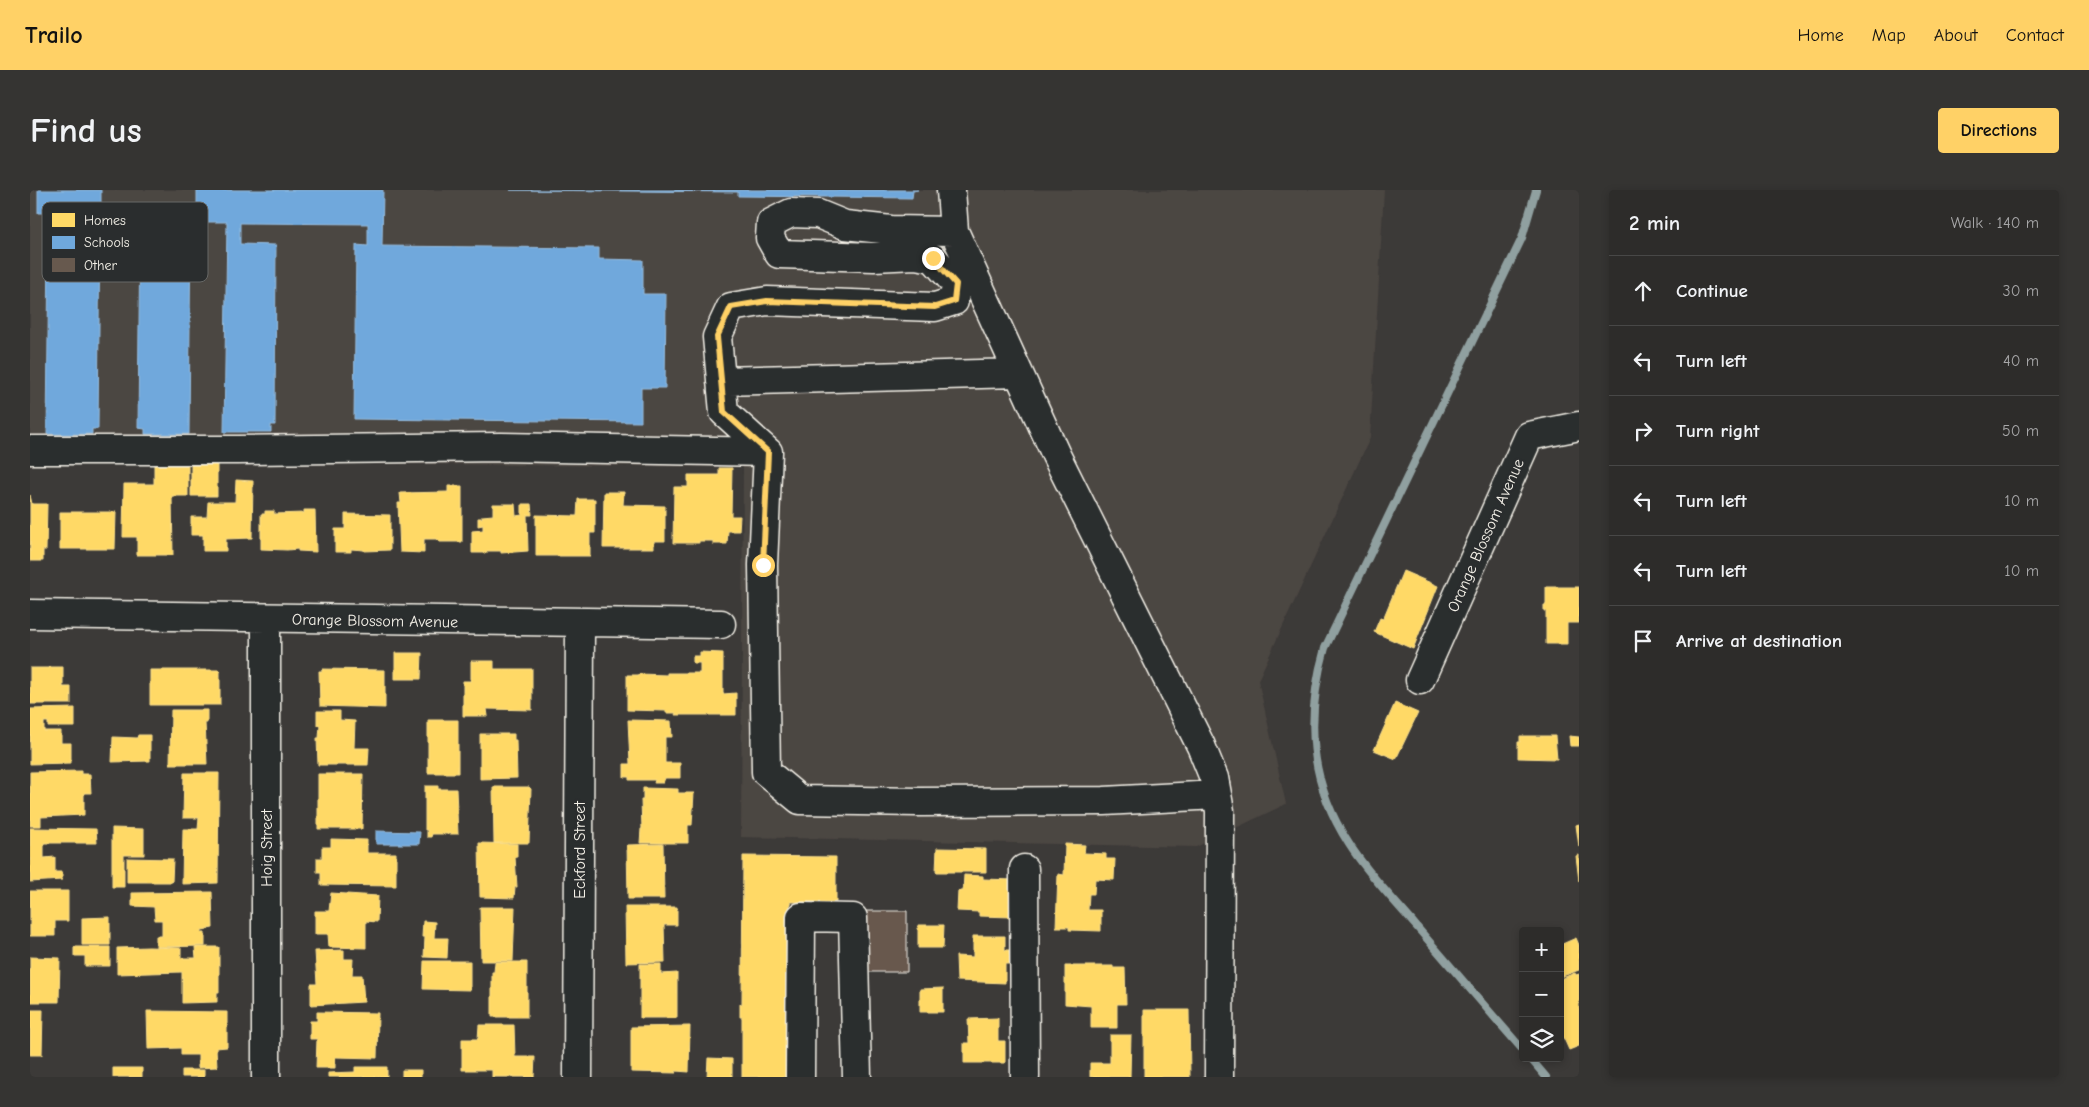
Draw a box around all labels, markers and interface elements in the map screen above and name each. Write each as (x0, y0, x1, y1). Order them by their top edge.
text: Trailo (25, 21, 83, 49)
text: Home (1797, 25, 1844, 46)
text: Map (1872, 25, 1906, 46)
text: About (1934, 25, 1978, 46)
text: Contact (2006, 25, 2064, 46)
button: Directions (1938, 108, 2059, 153)
text: Find us (30, 110, 142, 151)
legend (42, 202, 208, 282)
text: 2 min (1629, 211, 1680, 235)
text: Homes (84, 212, 126, 229)
text: Walk · 140 m (1951, 214, 2039, 232)
text: Schools (84, 234, 130, 251)
route end (922, 247, 945, 270)
text: Other (84, 257, 118, 274)
icon: ahead (1629, 277, 1657, 305)
text: Continue (1676, 280, 1748, 302)
text: 30 m (2003, 282, 2039, 300)
icon: left (1629, 347, 1657, 375)
text: Turn left (1676, 350, 1747, 372)
text: 40 m (2003, 352, 2039, 370)
icon: right (1629, 417, 1657, 445)
text: Turn right (1676, 420, 1760, 442)
text: 50 m (2002, 422, 2039, 440)
street label: Orange Blossom Avenue (1444, 456, 1528, 615)
icon: left (1629, 487, 1657, 515)
text: Turn left (1676, 490, 1747, 512)
text: 10 m (2004, 492, 2039, 510)
route start (752, 554, 775, 577)
icon: left (1629, 557, 1657, 585)
text: Turn left (1676, 560, 1747, 582)
text: 10 m (2004, 562, 2039, 580)
street label: Orange Blossom Avenue (292, 611, 458, 631)
icon: arrive (1629, 627, 1657, 655)
text: Arrive at destination (1676, 630, 1842, 652)
street label: Eckford Street (571, 801, 589, 899)
street label: Hoig Street (258, 809, 276, 887)
map controls (1519, 927, 1564, 1062)
button: + (1519, 927, 1564, 972)
button: − (1519, 972, 1564, 1017)
button: layers (1519, 1017, 1564, 1062)

